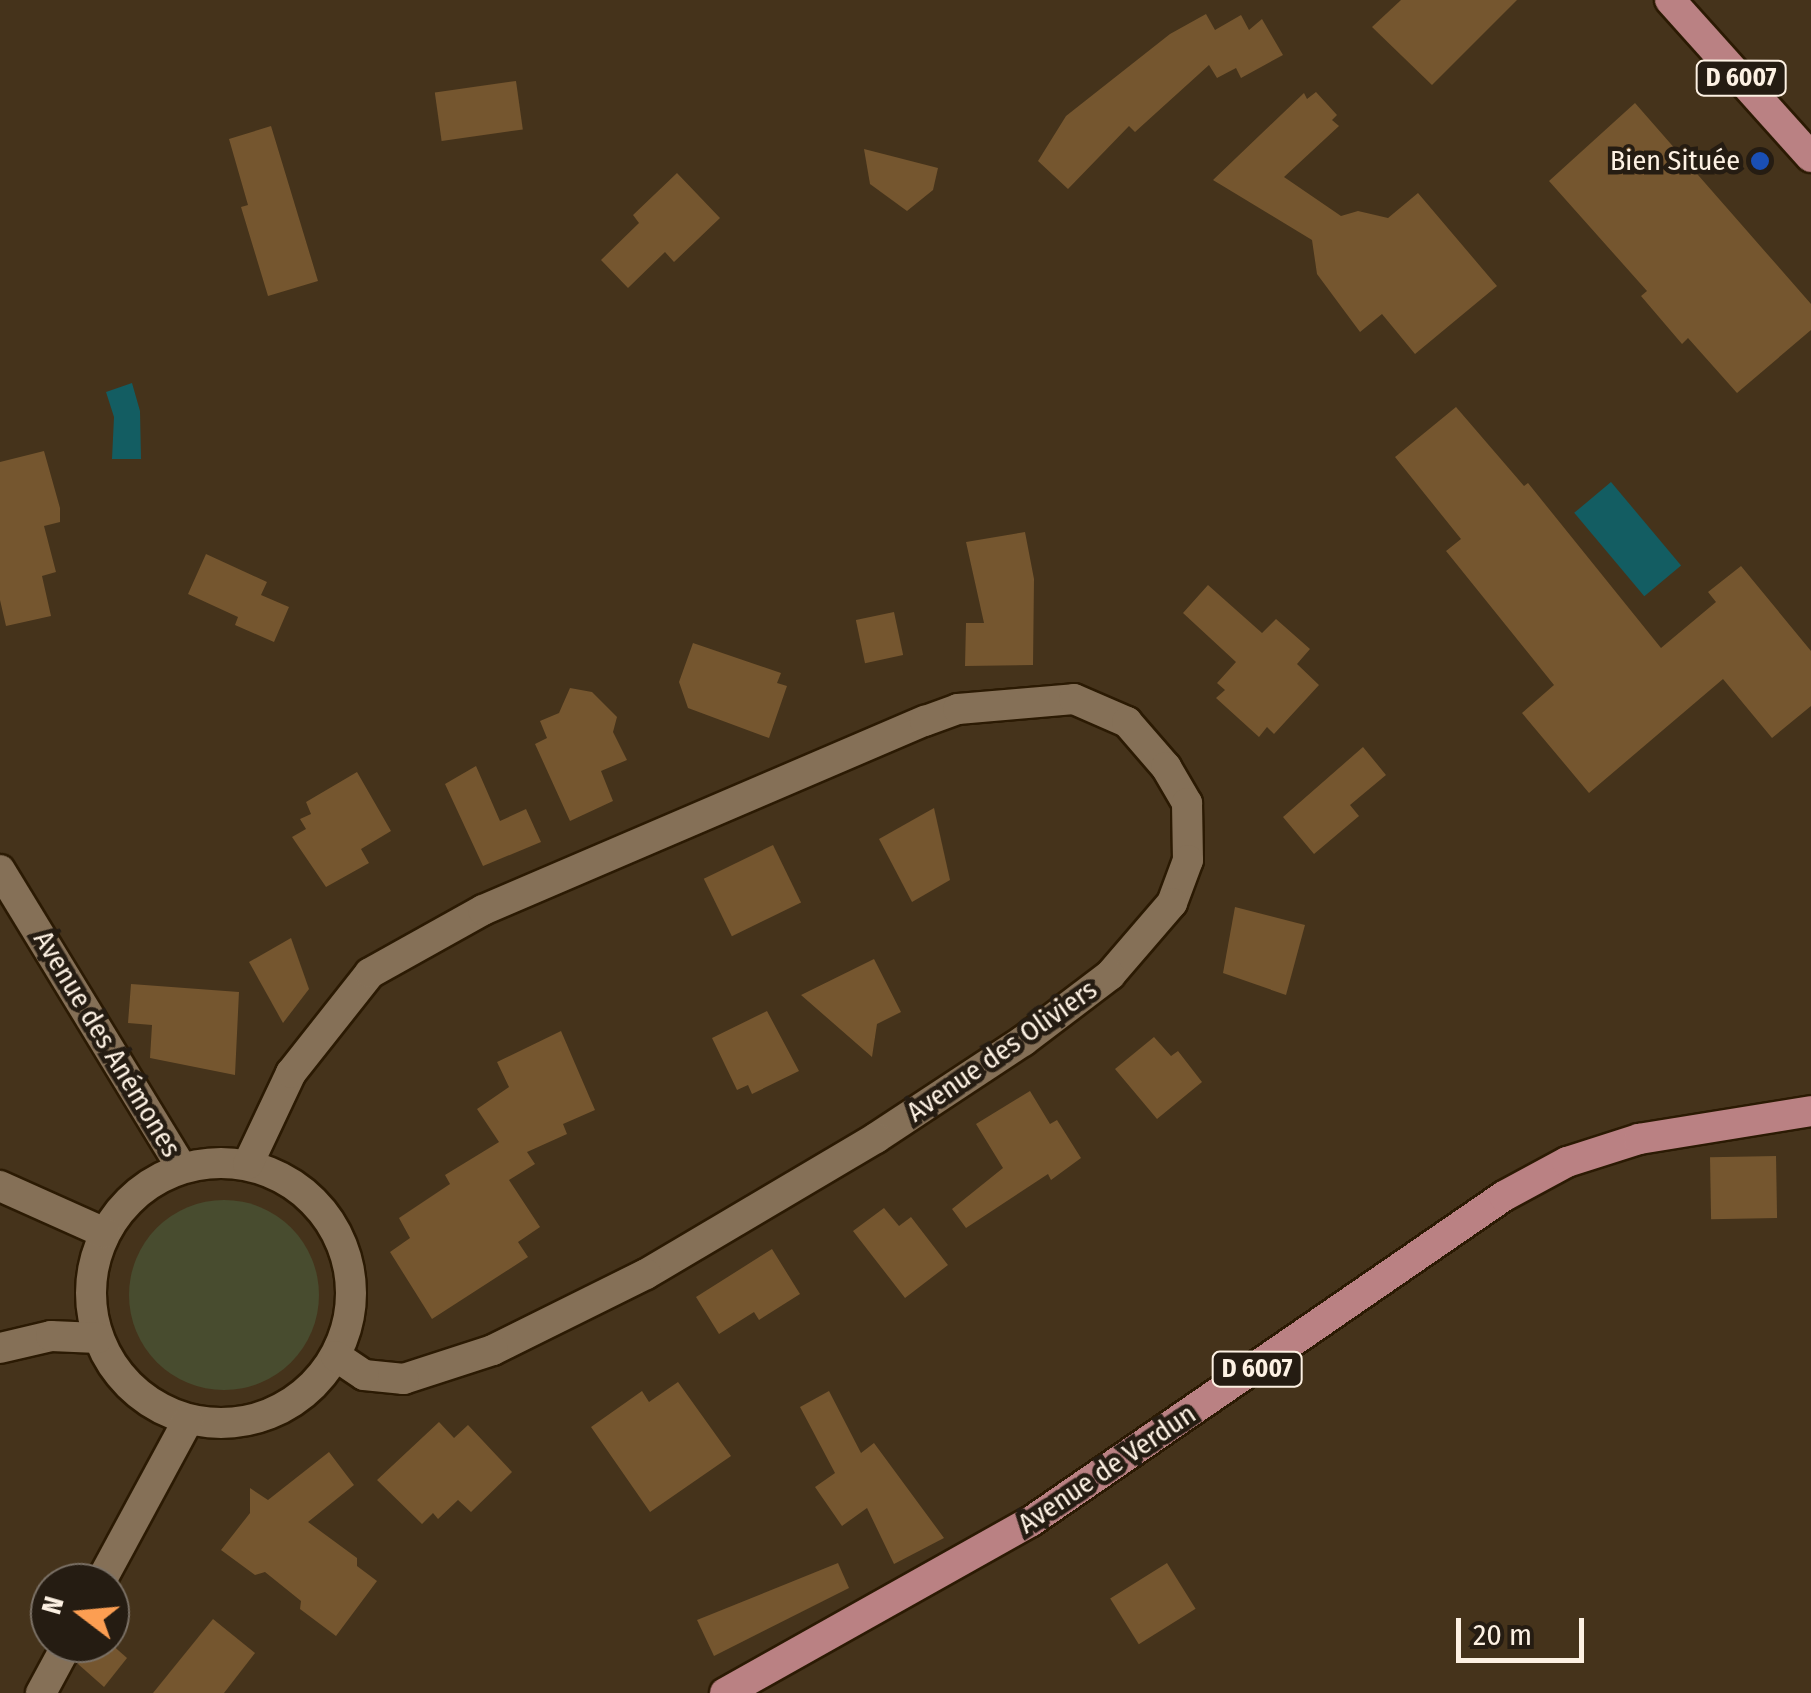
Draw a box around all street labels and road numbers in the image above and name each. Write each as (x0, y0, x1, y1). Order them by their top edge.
road number: D 6007 (1694, 58, 1788, 98)
street label: Avenue des Anémones (26, 925, 188, 1163)
street label: Avenue des Oliviers (900, 973, 1104, 1129)
road number: D 6007 (1210, 1349, 1304, 1389)
street label: Avenue de Verdun (1012, 1397, 1202, 1541)

